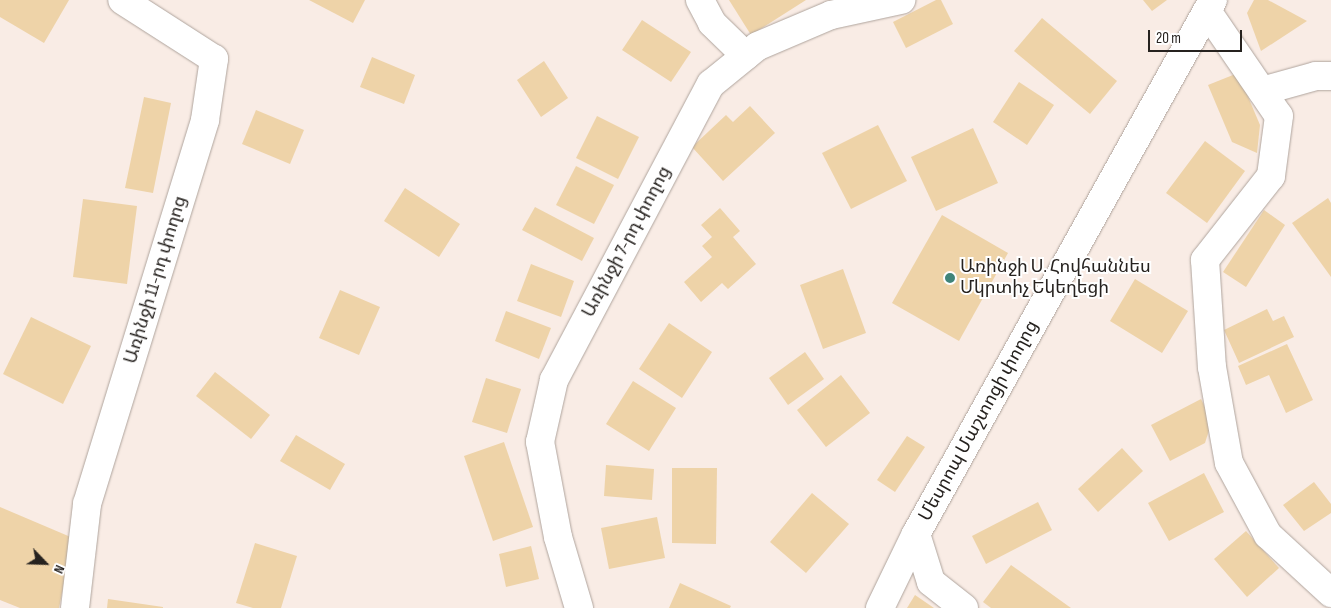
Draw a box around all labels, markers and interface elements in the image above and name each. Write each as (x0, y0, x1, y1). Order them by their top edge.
scale bar (1151, 20, 1245, 52)
text: 20 m (1156, 29, 1181, 48)
street label: Առինջի 7-րդ փողոց (578, 163, 676, 321)
street label: Առինջի 11-րդ փողոց (120, 194, 192, 366)
place label: Առինջի Ս. Հովհաննես Մկրտիչ Եկեղեցի (960, 257, 1151, 300)
marker: Առինջի Ս. Հովհաննես Մկրտիչ Եկեղեցի (944, 272, 956, 284)
street label: Մեսրոպ Մաշտոցի փողոց (915, 317, 1043, 525)
north arrow (20, 538, 70, 588)
text: N (50, 562, 68, 576)

